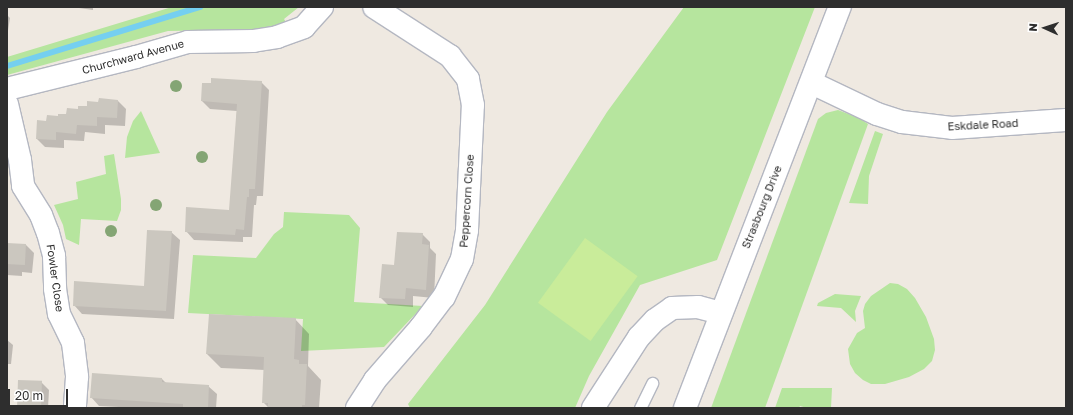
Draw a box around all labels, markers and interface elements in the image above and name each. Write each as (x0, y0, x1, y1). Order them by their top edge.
north arrow (1025, 8, 1065, 48)
text: N (1026, 23, 1039, 32)
street label: Churchward Avenue (81, 37, 185, 77)
street label: Eskdale Road (947, 117, 1019, 133)
street label: Peppercorn Close (457, 154, 477, 248)
street label: Strasbourg Drive (739, 164, 785, 250)
street label: Fowler Close (44, 243, 66, 313)
scale bar (10, 381, 70, 407)
text: 20 m (15, 388, 43, 403)

